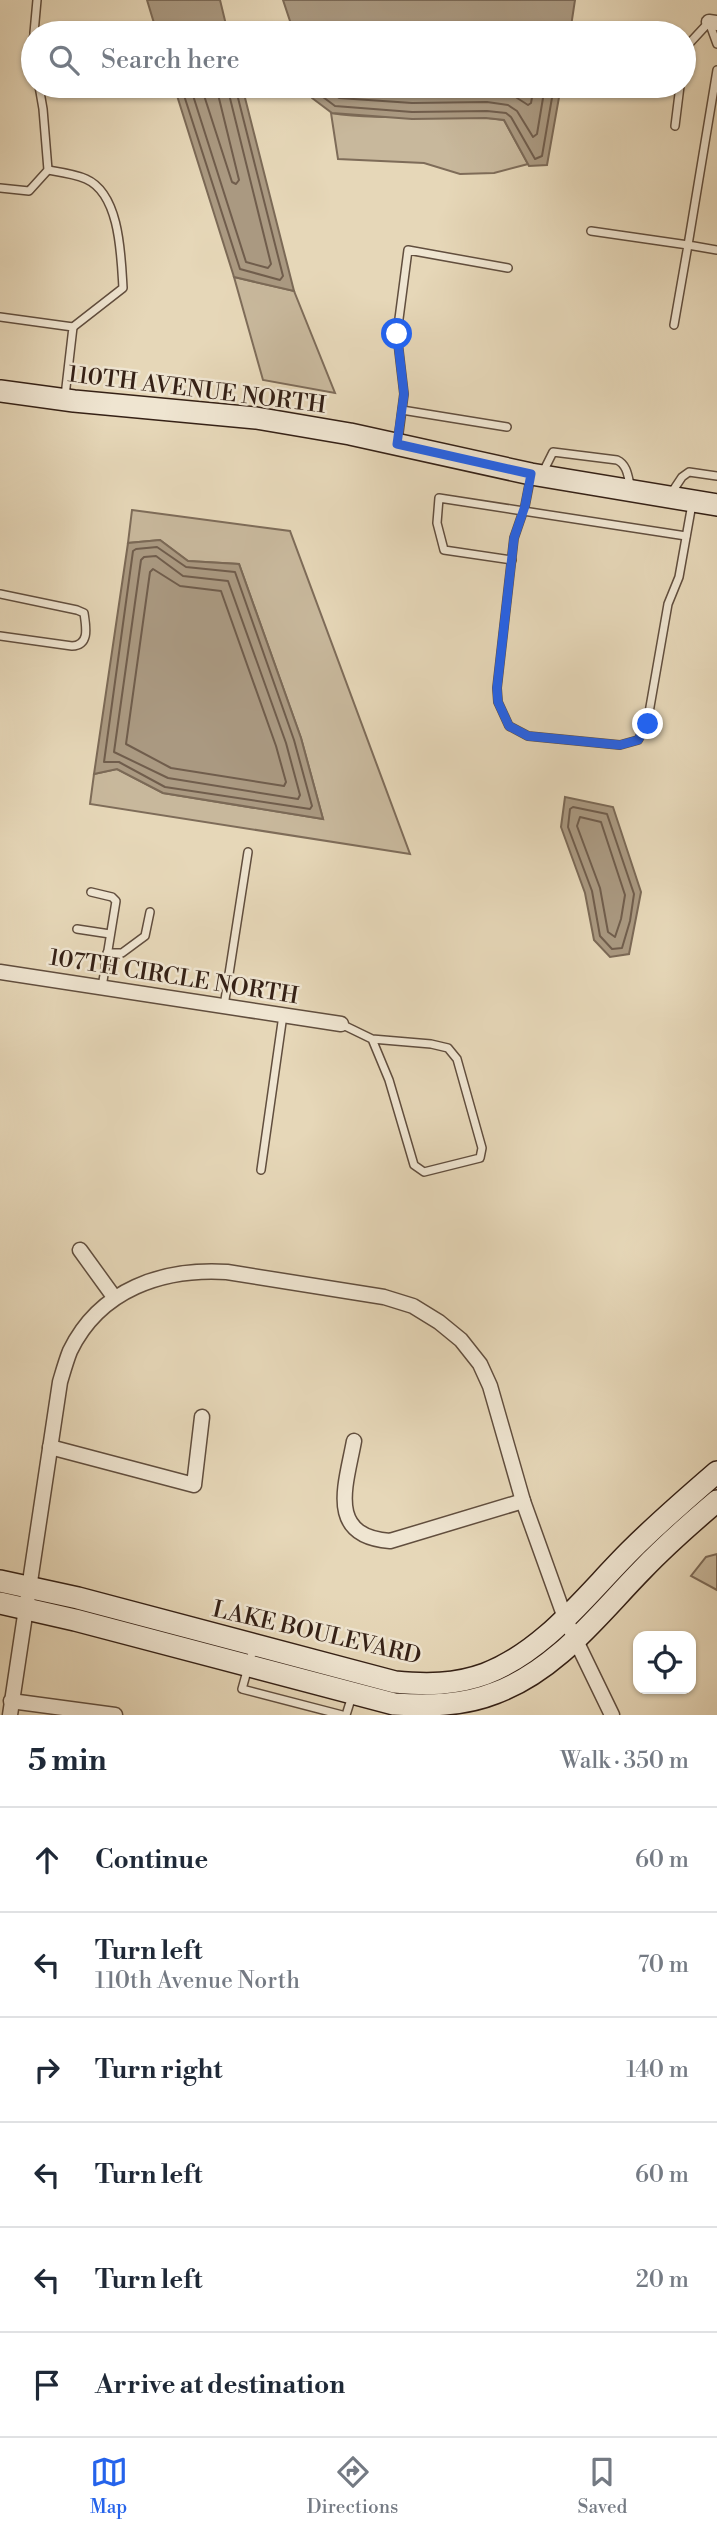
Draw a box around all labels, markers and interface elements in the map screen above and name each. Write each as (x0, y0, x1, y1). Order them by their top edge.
search box (21, 21, 696, 98)
icon: search (45, 41, 83, 79)
text: Search here (101, 44, 240, 76)
route start (381, 318, 412, 349)
street label: 110TH AVENUE NORTH (66, 360, 328, 420)
route end (632, 708, 663, 739)
street label: 107TH CIRCLE NORTH (47, 943, 301, 1011)
street label: LAKE BOULEVARD (210, 1595, 424, 1671)
map controls (633, 1631, 696, 1694)
button: locate (633, 1631, 696, 1694)
text: 5 min (28, 1742, 107, 1780)
text: Walk · 350 m (560, 1747, 689, 1775)
icon: ahead (28, 1841, 66, 1879)
text: Continue (95, 1844, 208, 1876)
text: 60 m (635, 1846, 689, 1874)
text: Turn left (95, 1935, 203, 1967)
icon: left (28, 1946, 66, 1984)
text: 70 m (638, 1951, 689, 1979)
text: 110th Avenue North (95, 1967, 300, 1995)
icon: right (28, 2051, 66, 2089)
text: Turn right (95, 2054, 223, 2086)
text: 140 m (626, 2056, 689, 2084)
icon: left (28, 2156, 66, 2194)
text: Turn left (95, 2159, 203, 2191)
text: 60 m (635, 2161, 689, 2189)
icon: left (28, 2261, 66, 2299)
text: Turn left (95, 2264, 203, 2296)
text: 20 m (636, 2266, 689, 2294)
icon: arrive (28, 2366, 66, 2404)
text: Arrive at destination (95, 2369, 345, 2401)
tab: Map (90, 2453, 128, 2519)
tab: Directions (307, 2453, 398, 2519)
tab: Saved (578, 2453, 627, 2519)

